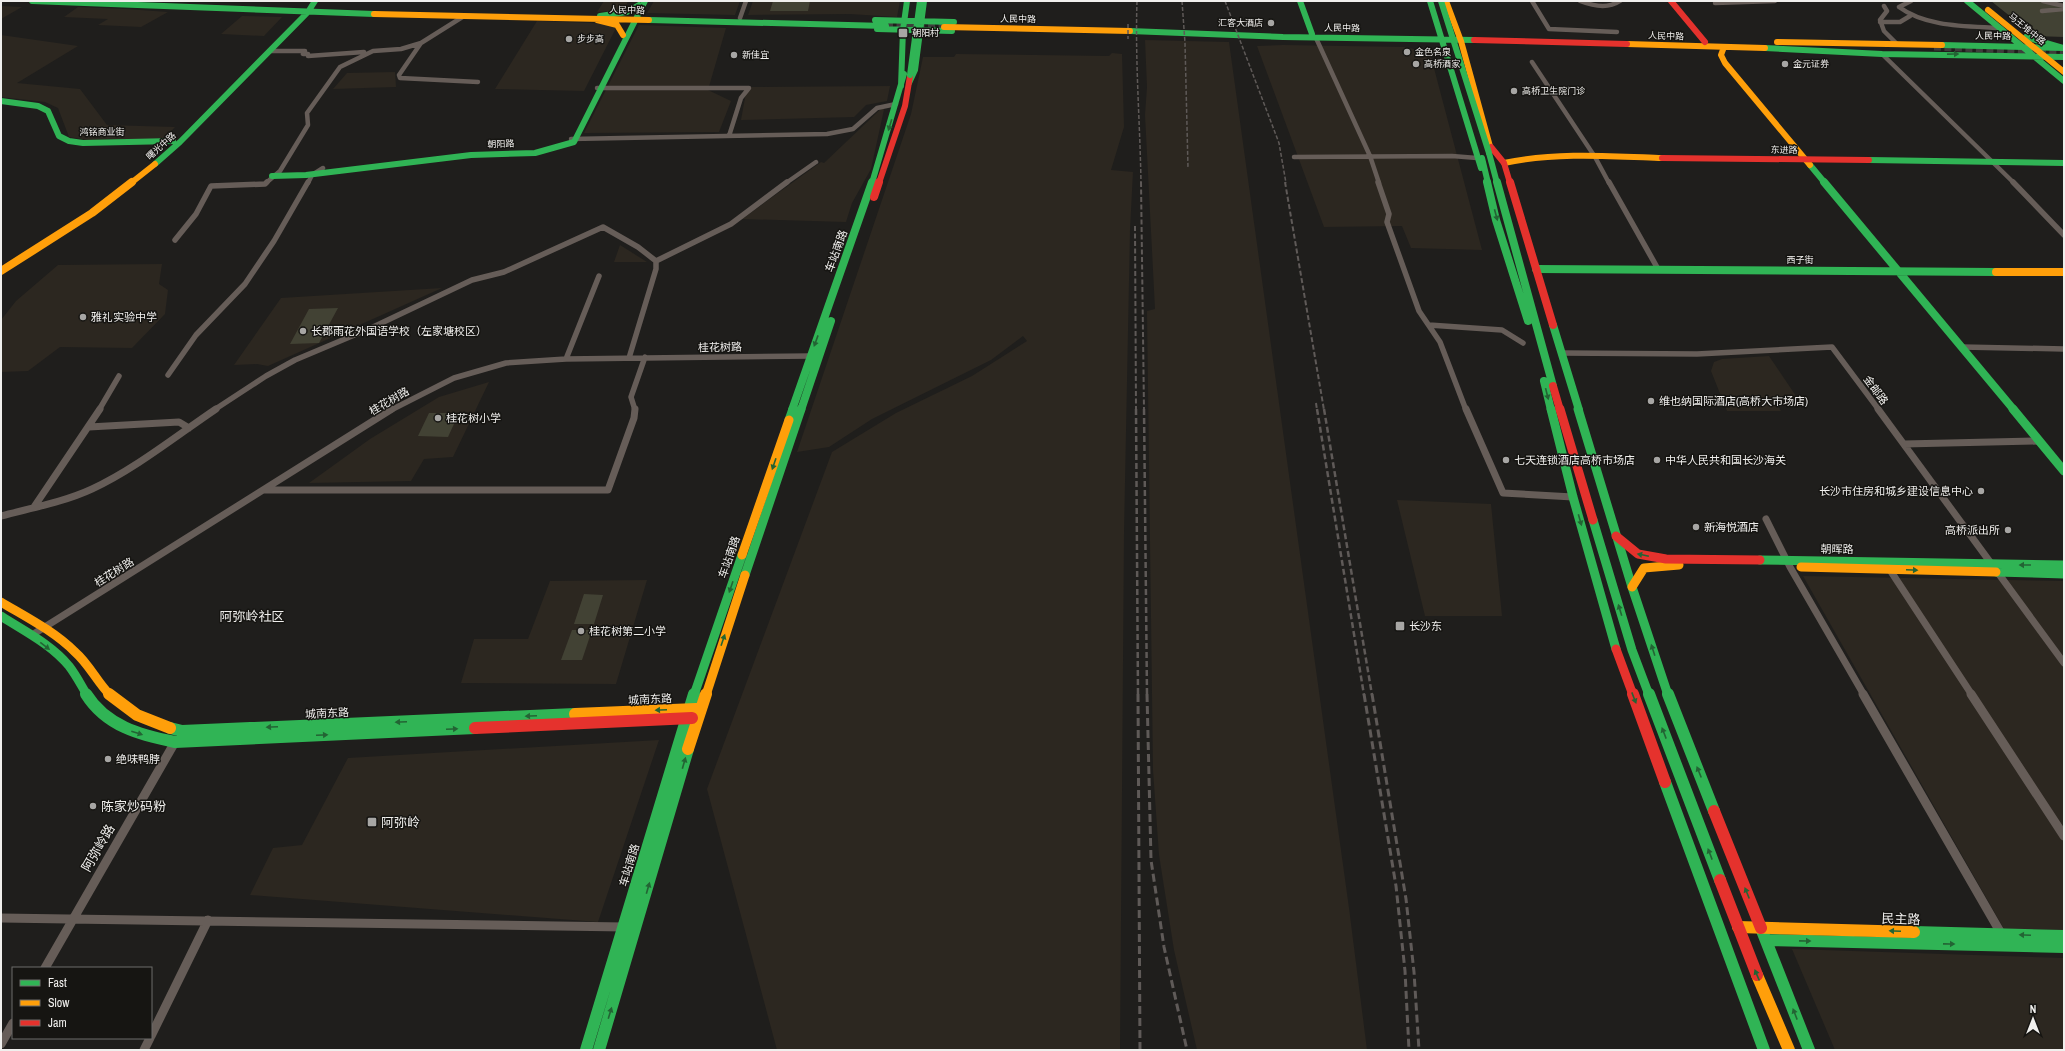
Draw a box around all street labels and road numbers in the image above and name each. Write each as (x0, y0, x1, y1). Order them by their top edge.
street label: 人民中路 (609, 3, 645, 17)
street label: 马王堆中路 (2006, 10, 2048, 48)
street label: 人民中路 (1000, 13, 1036, 25)
street label: 人民中路 (1324, 22, 1360, 34)
street label: 人民中路 (1648, 29, 1684, 43)
street label: 人民中路 (1975, 30, 2011, 42)
street label: 鸿铭商业街 (79, 126, 125, 138)
street label: 曙光中路 (144, 129, 178, 163)
street label: 朝阳路 (487, 138, 515, 150)
street label: 东进路 (1770, 144, 1798, 156)
street label: 车站南路 (822, 228, 850, 274)
street label: 西子街 (1786, 254, 1814, 266)
street label: 桂花树路 (698, 340, 742, 354)
street label: 金邮路 (1861, 373, 1891, 407)
street label: 桂花树路 (366, 384, 412, 418)
street label: 车站南路 (715, 534, 743, 580)
street label: 朝晖路 (1820, 542, 1854, 556)
street label: 桂花树路 (92, 554, 136, 590)
street label: 城南东路 (628, 691, 672, 707)
street label: 城南东路 (305, 705, 349, 721)
street label: 阿弥岭路 (78, 821, 118, 875)
street label: 车站南路 (616, 842, 642, 888)
street label: 民主路 (1881, 910, 1921, 928)

